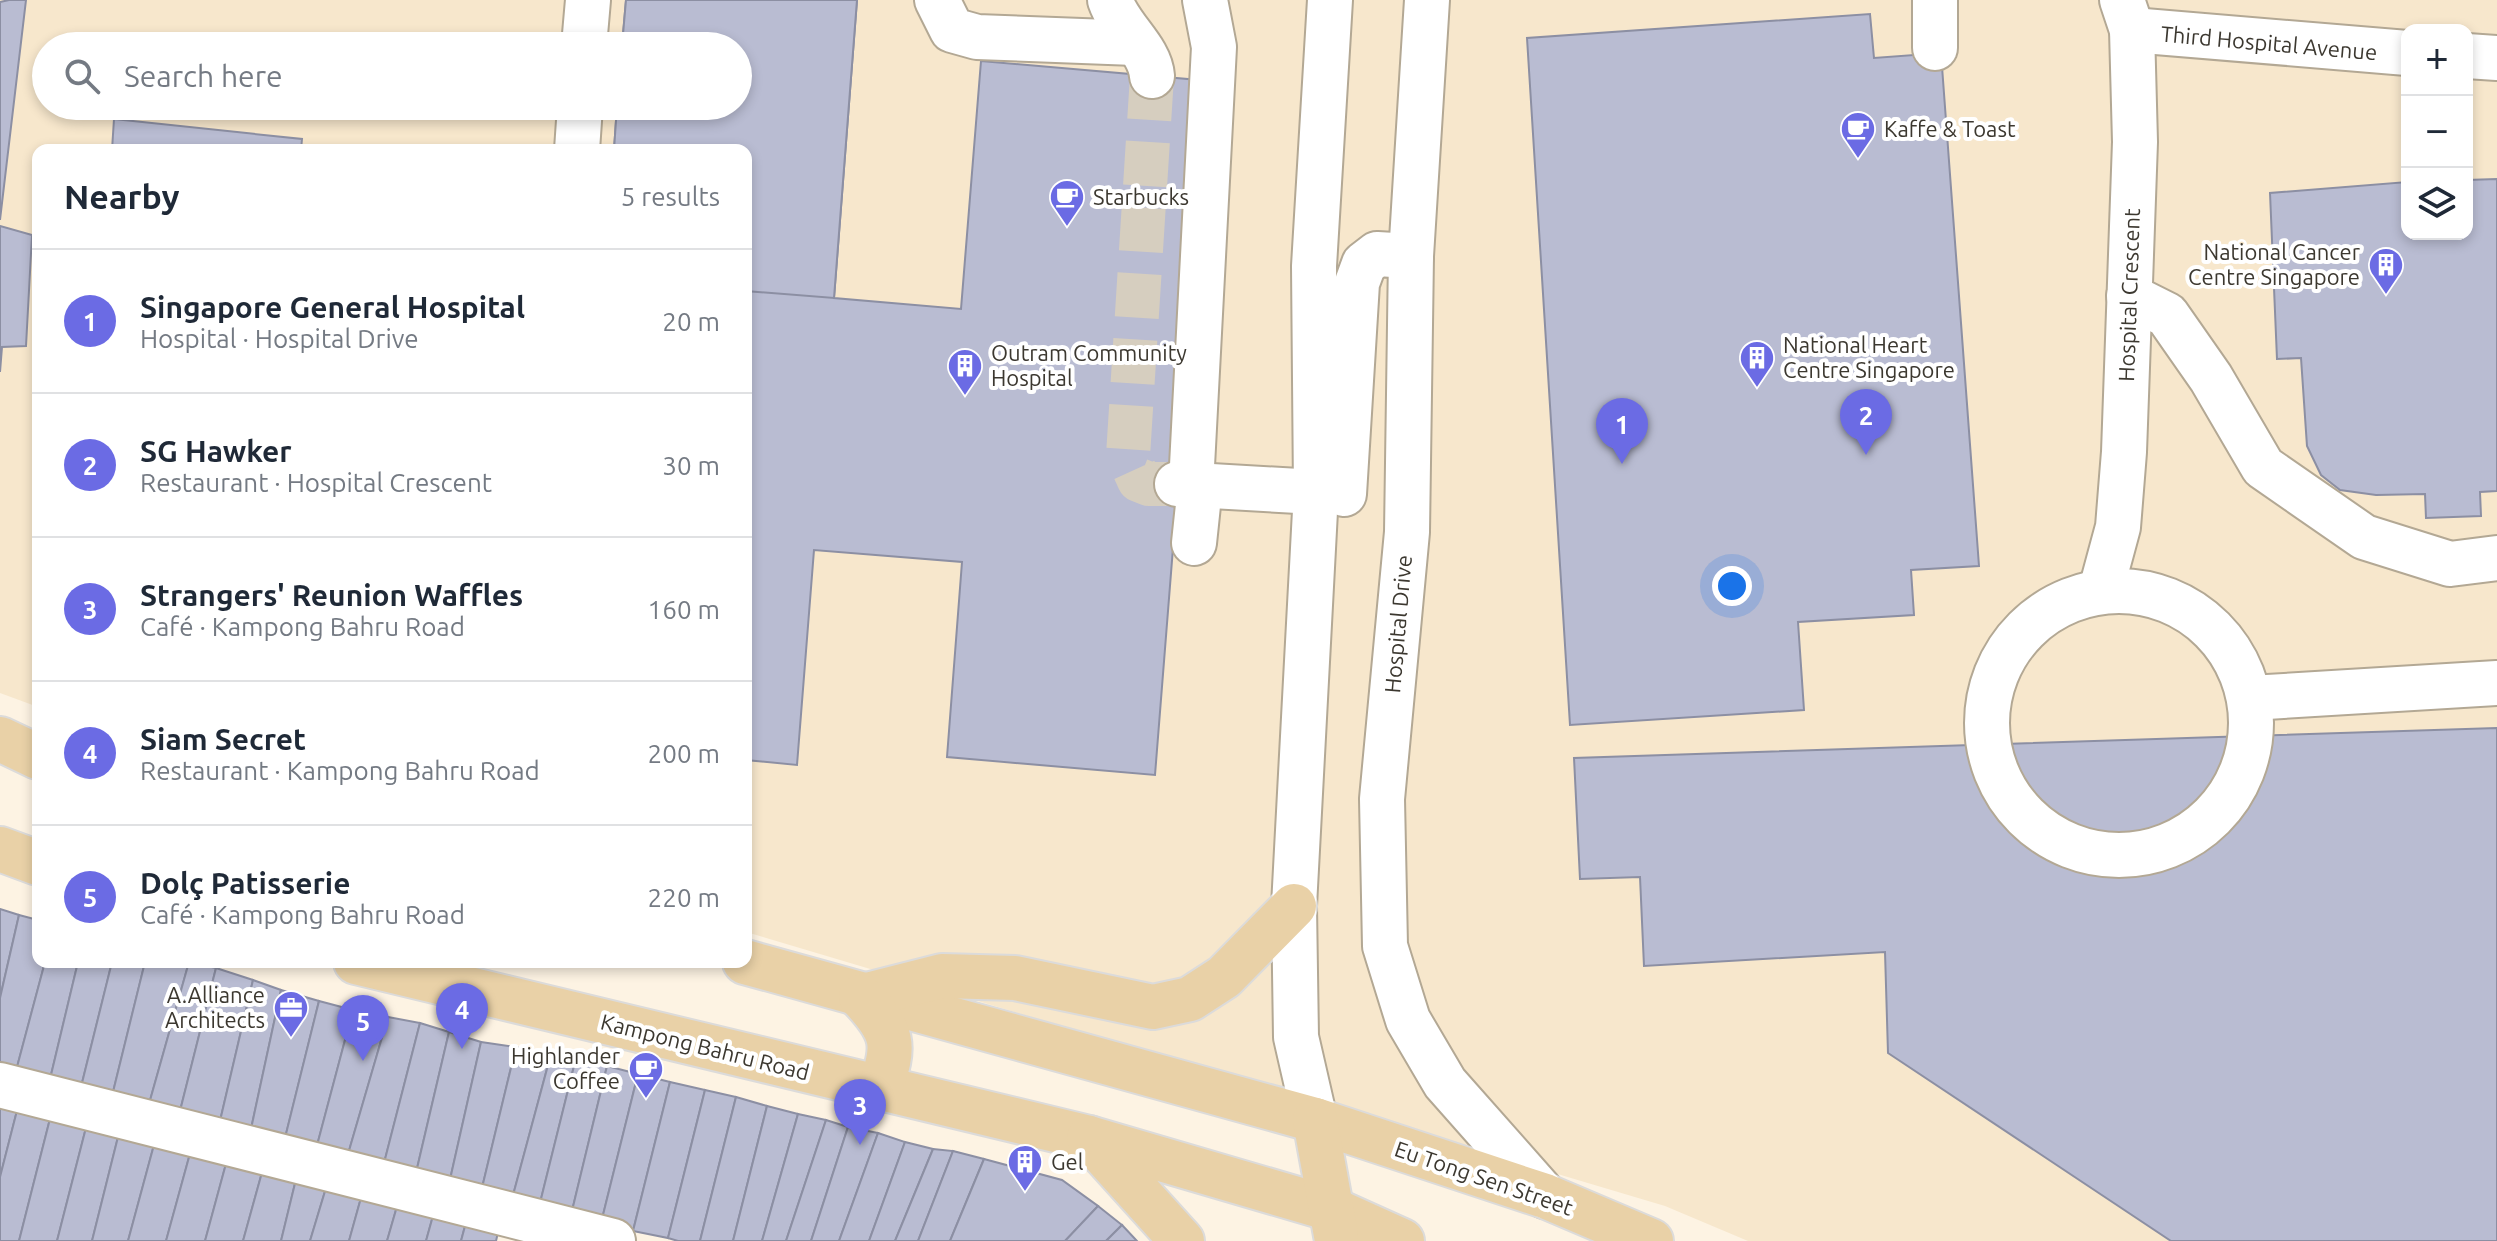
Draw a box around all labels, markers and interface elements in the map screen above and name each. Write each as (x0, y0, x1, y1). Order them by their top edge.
street label: Third Hospital Avenue (2160, 21, 2378, 64)
map controls (2401, 24, 2473, 240)
button: + (2401, 24, 2473, 96)
search box (32, 32, 752, 120)
icon: search (60, 54, 104, 98)
text: Search here (124, 59, 283, 93)
button: − (2401, 96, 2473, 168)
cafe icon: Kaffe & Toast (1839, 110, 1877, 160)
place label: Kaffe & Toast (1884, 116, 2016, 141)
button: layers (2401, 168, 2473, 240)
text: Nearby (64, 177, 179, 215)
cafe icon: Starbucks (1048, 178, 1086, 228)
text: 5 results (621, 182, 720, 211)
place label: Starbucks (1093, 184, 1189, 209)
street label: Hospital Crescent (2113, 207, 2144, 382)
place label: National Cancer Centre Singapore (2188, 239, 2361, 289)
building icon: National Cancer Centre Singapore (2367, 246, 2405, 296)
text: Singapore General Hospital (140, 290, 525, 324)
text: 1 (83, 307, 97, 336)
text: 20 m (662, 307, 720, 336)
text: Hospital · Hospital Drive (140, 324, 419, 353)
place label: National Heart Centre Singapore (1783, 332, 1955, 382)
building icon: National Heart Centre Singapore (1738, 339, 1776, 389)
place label: Outram Community Hospital (991, 340, 1187, 390)
building icon: Outram Community Hospital (946, 347, 984, 397)
pin: 2 (1840, 389, 1892, 455)
pin: 1 (1596, 398, 1648, 464)
text: SG Hawker (140, 434, 292, 468)
text: 2 (83, 451, 97, 480)
text: 30 m (662, 451, 720, 480)
text: Restaurant · Hospital Crescent (140, 468, 492, 497)
street label: Hospital Drive (1379, 554, 1416, 694)
your location (1712, 566, 1752, 606)
text: Strangers' Reunion Waffles (140, 578, 523, 612)
text: 3 (83, 595, 97, 624)
text: 160 m (648, 595, 720, 624)
text: Café · Kampong Bahru Road (140, 612, 465, 641)
text: Siam Secret (140, 722, 306, 756)
text: 4 (83, 739, 97, 768)
text: 200 m (648, 739, 720, 768)
text: Restaurant · Kampong Bahru Road (140, 756, 540, 785)
text: Dolç Patisserie (140, 866, 350, 900)
text: 5 (83, 883, 97, 912)
text: 220 m (648, 883, 720, 912)
text: Café · Kampong Bahru Road (140, 900, 465, 929)
place label: A.Alliance Architects (165, 982, 265, 1032)
pin: 4 (436, 983, 488, 1049)
office icon: A.Alliance Architects (272, 989, 310, 1039)
pin: 5 (337, 995, 389, 1061)
street label: Kampong Bahru Road (598, 1008, 812, 1085)
place label: Highlander Coffee (511, 1043, 621, 1093)
cafe icon: Highlander Coffee (627, 1050, 665, 1100)
pin: 3 (834, 1079, 886, 1145)
street label: Eu Tong Sen Street (1392, 1135, 1577, 1220)
building icon: Gel (1006, 1143, 1044, 1193)
place label: Gel (1051, 1149, 1084, 1174)

